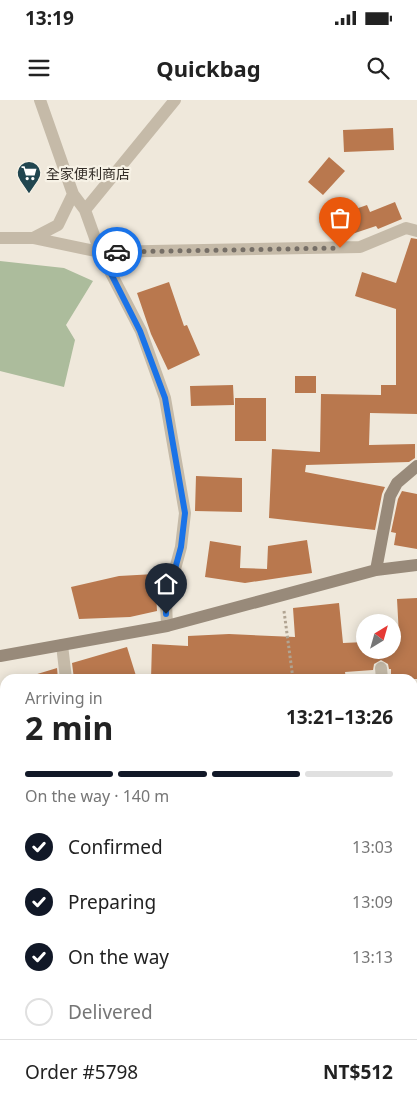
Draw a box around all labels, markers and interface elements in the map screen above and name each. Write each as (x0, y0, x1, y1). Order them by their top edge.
text: 13:19 (25, 5, 74, 31)
text: Quickbag (156, 53, 261, 83)
icon: menu (25, 54, 53, 82)
icon: search (364, 54, 392, 82)
supermarket icon: 全家便利商店 (16, 160, 42, 194)
place label: 全家便利商店 (46, 164, 130, 183)
pin (319, 197, 361, 248)
icon: bag (326, 204, 354, 232)
courier (92, 227, 142, 277)
icon: car (103, 238, 131, 266)
pin (145, 563, 187, 614)
icon: home (152, 570, 180, 598)
north arrow (356, 614, 401, 659)
map controls (356, 614, 401, 659)
text: Arriving in (25, 687, 103, 709)
text: 13:21–13:26 (286, 704, 393, 730)
text: 2 min (25, 706, 113, 749)
text: On the way · 140 m (25, 785, 169, 807)
icon: check (25, 833, 53, 861)
text: Confirmed (68, 834, 163, 860)
text: 13:03 (352, 836, 393, 858)
icon: check (25, 888, 53, 916)
text: Preparing (68, 889, 156, 915)
text: 13:09 (352, 891, 393, 913)
icon: check (25, 943, 53, 971)
text: On the way (68, 944, 169, 970)
text: 13:13 (352, 946, 393, 968)
text: Delivered (68, 999, 153, 1025)
text: Order #5798 (25, 1059, 138, 1085)
text: NT$512 (323, 1059, 393, 1085)

